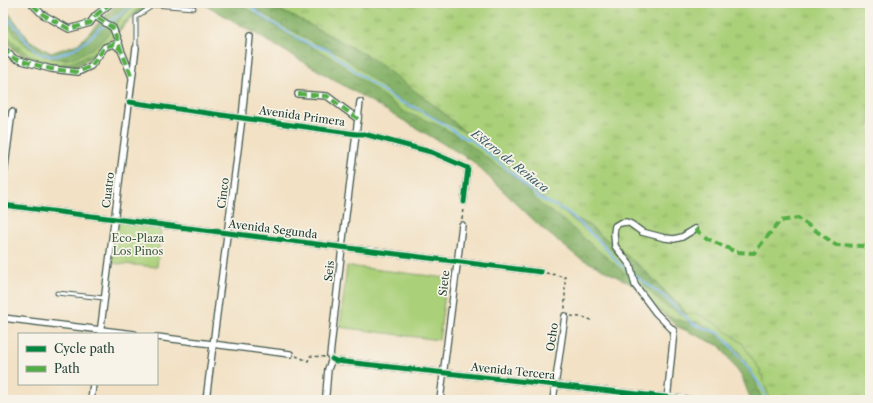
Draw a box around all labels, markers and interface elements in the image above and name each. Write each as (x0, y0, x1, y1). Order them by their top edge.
street label: Avenida Primera (257, 103, 346, 129)
water label: Estero de Reñaca (468, 125, 552, 195)
street label: Cuatro (99, 171, 117, 209)
street label: Cinco (214, 176, 232, 209)
street label: Avenida Segunda (227, 216, 318, 241)
park label: Eco-Plaza Los Pinos (112, 231, 165, 258)
street label: Seis (321, 260, 337, 282)
street label: Siete (435, 269, 453, 297)
street label: Ocho (543, 322, 561, 352)
legend (18, 333, 158, 385)
text: Cycle path (54, 341, 115, 356)
street label: Avenida Tercera (469, 360, 556, 382)
text: Path (54, 361, 80, 376)

